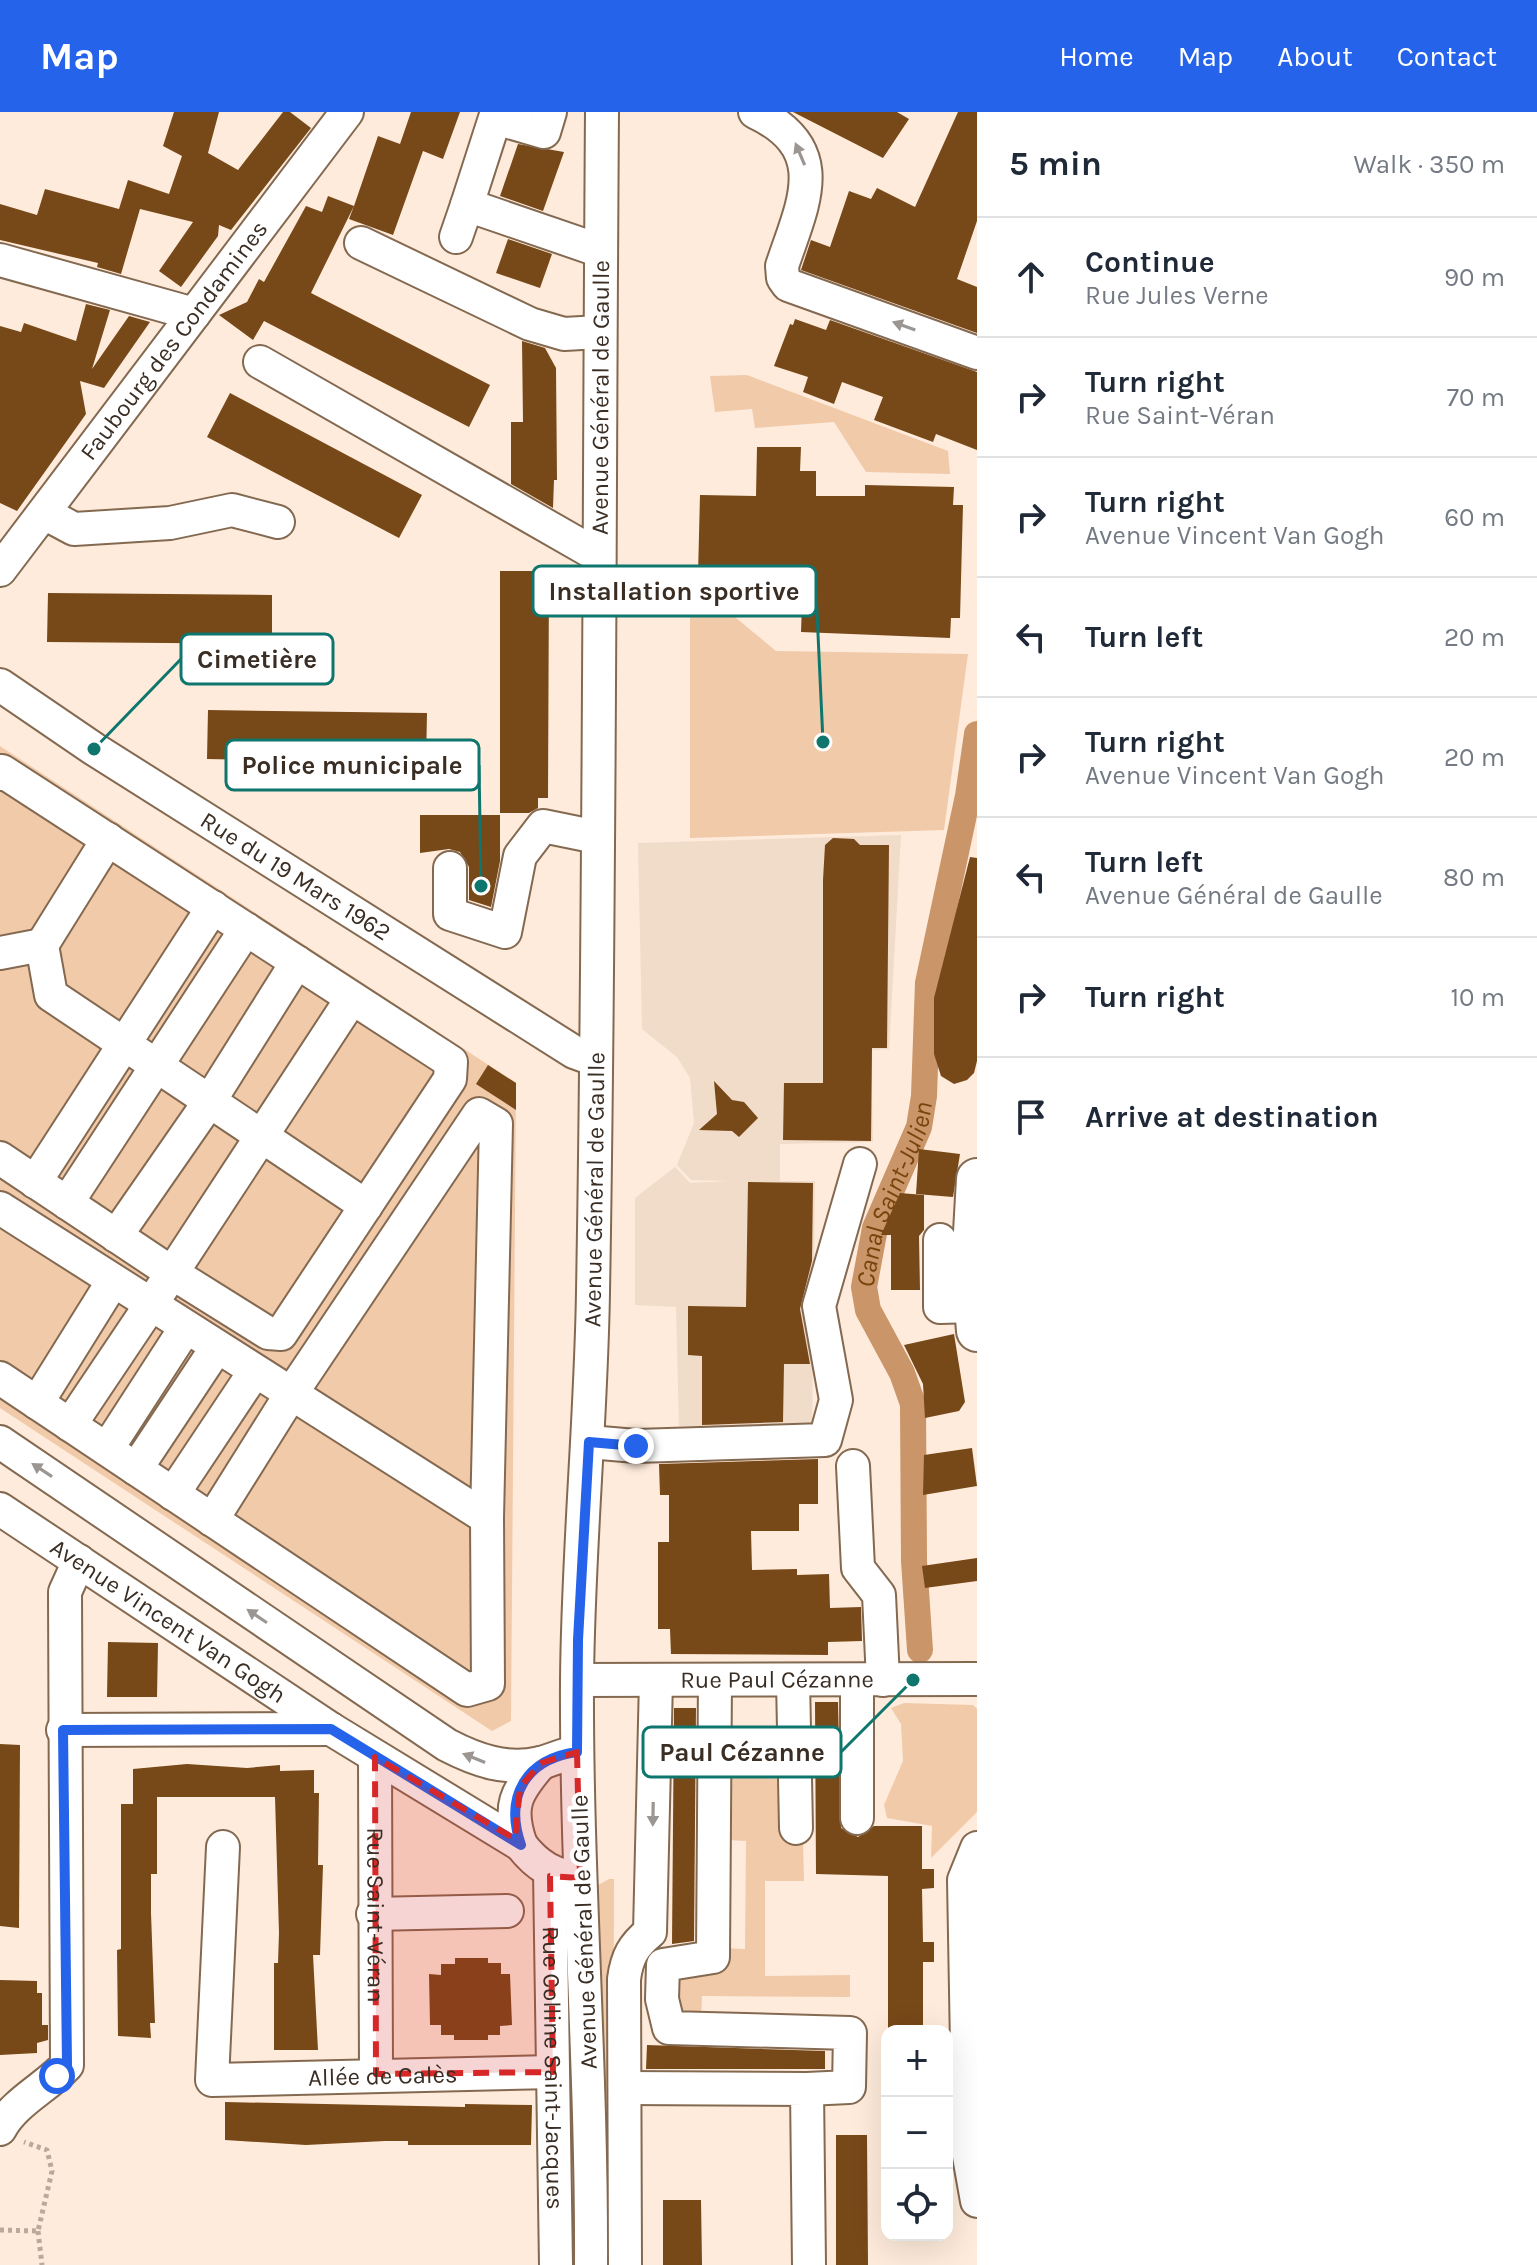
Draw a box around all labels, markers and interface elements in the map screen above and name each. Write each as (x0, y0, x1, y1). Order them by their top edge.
text: Map (40, 34, 119, 79)
text: Home (1059, 40, 1134, 73)
text: Map (1178, 40, 1233, 73)
text: About (1277, 40, 1353, 73)
text: Contact (1397, 40, 1497, 73)
one-way arrow (794, 143, 807, 166)
text: 5 min (1009, 144, 1102, 184)
text: Walk · 350 m (1353, 149, 1505, 180)
street label: Faubourg des Condamines (74, 215, 274, 466)
text: Continue (1085, 244, 1215, 280)
icon: ahead (1009, 255, 1053, 299)
street label: Avenue Général de Gaulle (586, 260, 615, 535)
text: 90 m (1444, 262, 1505, 293)
text: Rue Jules Verne (1085, 280, 1268, 311)
one-way arrow (891, 319, 915, 332)
text: Turn right (1085, 364, 1225, 400)
icon: right (1009, 375, 1053, 419)
text: 70 m (1447, 382, 1505, 413)
text: Rue Saint-Véran (1085, 400, 1275, 431)
text: Turn right (1085, 484, 1225, 520)
icon: right (1009, 495, 1053, 539)
text: 60 m (1444, 502, 1505, 533)
text: Avenue Vincent Van Gogh (1085, 520, 1385, 551)
callout: Installation sportive (533, 566, 816, 616)
text: Installation sportive (548, 576, 800, 607)
icon: left (1009, 615, 1053, 659)
text: Turn left (1085, 619, 1203, 655)
text: 20 m (1444, 622, 1505, 653)
callout: Cimetière (181, 634, 333, 684)
text: Cimetière (197, 644, 317, 675)
text: Turn right (1085, 724, 1225, 760)
icon: right (1009, 735, 1053, 779)
callout: Police municipale (226, 740, 479, 790)
text: 20 m (1444, 742, 1505, 773)
text: Police municipale (241, 750, 463, 781)
text: Avenue Vincent Van Gogh (1085, 760, 1385, 791)
street label: Rue du 19 Mars 1962 (195, 806, 396, 947)
text: Turn left (1085, 844, 1203, 880)
icon: left (1009, 855, 1053, 899)
text: 80 m (1443, 862, 1505, 893)
text: Avenue Général de Gaulle (1085, 880, 1383, 911)
icon: right (1009, 975, 1053, 1019)
text: Turn right (1085, 979, 1225, 1015)
text: 10 m (1450, 982, 1505, 1013)
street label: Avenue Général de Gaulle (578, 1052, 610, 1327)
icon: arrive (1009, 1095, 1053, 1139)
water label: Canal Saint-Julien (849, 1099, 939, 1290)
text: Arrive at destination (1085, 1099, 1379, 1135)
route end (618, 1428, 654, 1464)
one-way arrow (32, 1463, 53, 1478)
street label: Avenue Vincent Van Gogh (45, 1533, 291, 1709)
one-way arrow (247, 1609, 268, 1624)
street label: Rue Paul Cézanne (680, 1665, 874, 1694)
callout: Paul Cézanne (643, 1727, 841, 1777)
text: Paul Cézanne (659, 1737, 825, 1768)
one-way arrow (462, 1751, 486, 1764)
street label: Avenue Général de Gaulle (565, 1794, 603, 2070)
one-way arrow (646, 1802, 659, 1827)
street label: Rue Saint-Véran (361, 1827, 390, 2003)
street label: Rue Colline Saint-Jacques (537, 1926, 569, 2210)
map controls (881, 2025, 953, 2241)
button: + (881, 2025, 953, 2097)
route start (39, 2058, 75, 2094)
street label: Allée de Calès (308, 2060, 458, 2092)
button: − (881, 2097, 953, 2169)
button: locate (881, 2169, 953, 2241)

